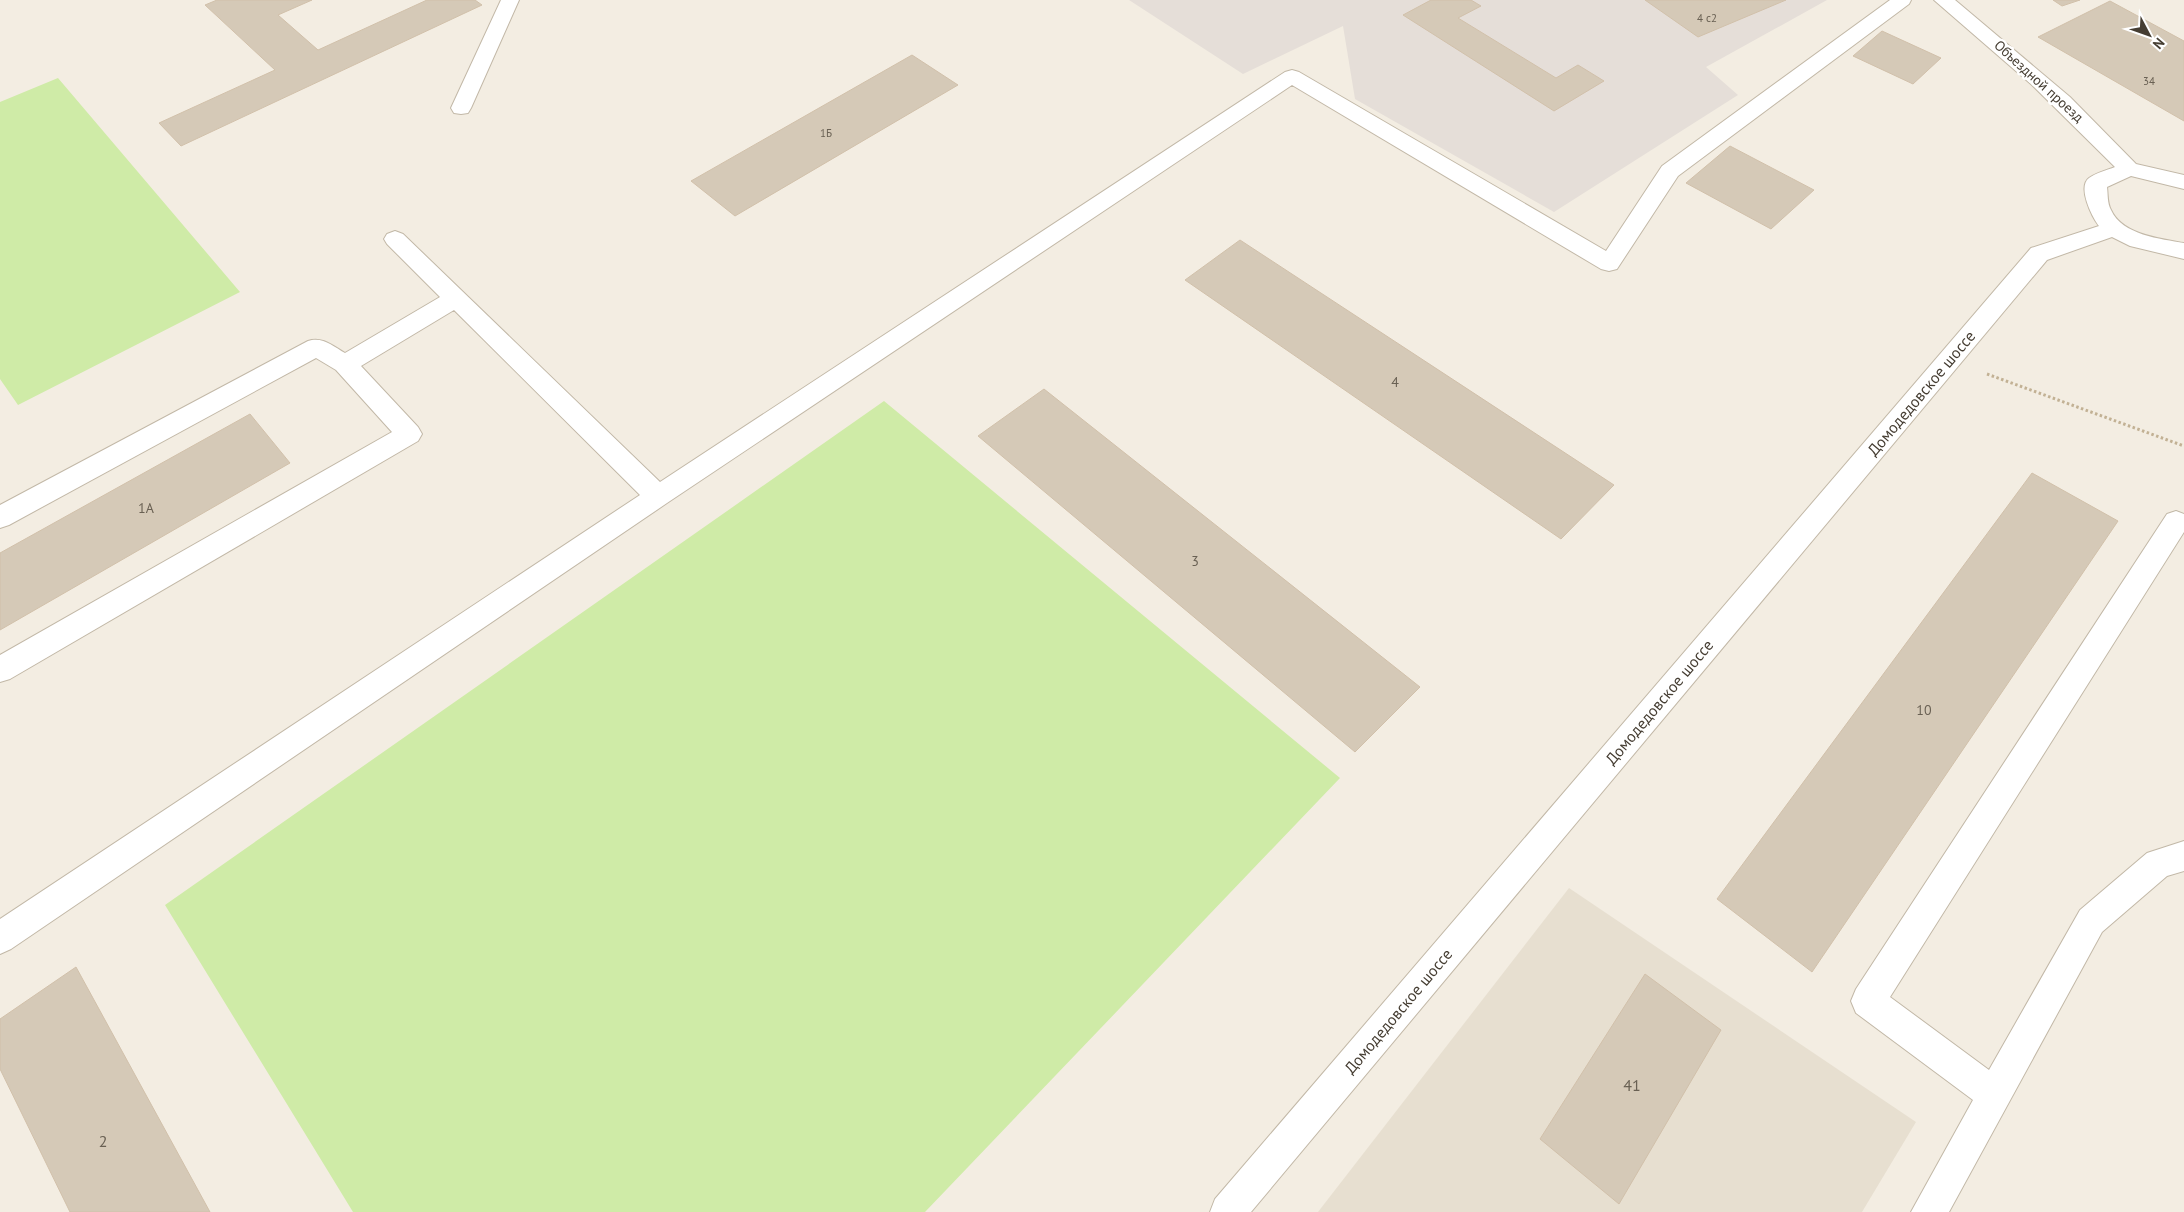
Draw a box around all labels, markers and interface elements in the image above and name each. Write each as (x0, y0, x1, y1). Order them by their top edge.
north arrow (2124, 10, 2174, 60)
house number: 4 с2 (1697, 11, 1717, 25)
text: N (2149, 34, 2169, 53)
street label: Объездной проезд (1990, 36, 2088, 126)
house number: 34 (2143, 74, 2155, 88)
house number: 1Б (820, 126, 832, 140)
street label: Домодедовское шоссе (1863, 326, 1979, 460)
house number: 4 (1391, 373, 1399, 391)
house number: 1А (138, 499, 155, 517)
house number: 3 (1191, 552, 1199, 570)
street label: Домодедовское шоссе (1601, 635, 1717, 769)
house number: 10 (1916, 701, 1932, 719)
street label: Домодедовское шоссе (1340, 944, 1456, 1078)
house number: 41 (1623, 1075, 1641, 1095)
house number: 2 (99, 1131, 107, 1151)

